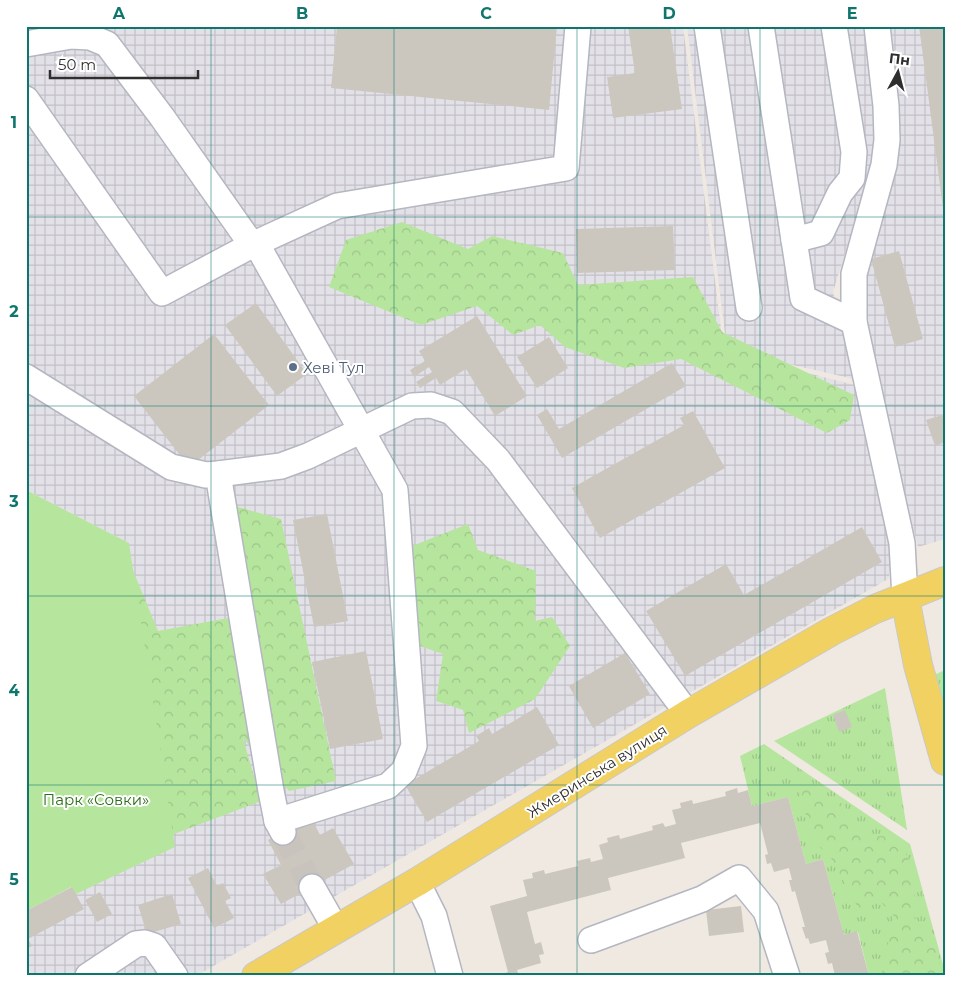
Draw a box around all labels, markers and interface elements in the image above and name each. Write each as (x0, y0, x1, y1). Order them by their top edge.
text: A (112, 4, 126, 23)
text: B (296, 4, 308, 23)
text: C (480, 4, 492, 23)
text: D (662, 4, 676, 23)
text: E (847, 4, 857, 23)
scale bar (50, 48, 198, 80)
north arrow (874, 48, 924, 98)
text: Пн (888, 49, 911, 69)
text: 50 m (58, 55, 96, 74)
text: 1 (11, 113, 17, 132)
text: 2 (9, 302, 19, 321)
place label: Хеві Тул (303, 358, 365, 377)
marker: Хеві Тул (287, 361, 299, 373)
text: 3 (8, 492, 19, 511)
text: 4 (8, 681, 20, 700)
street label: Жмеринська вулиця (524, 720, 670, 822)
park label: Парк «Совки» (43, 790, 149, 809)
text: 5 (9, 870, 19, 889)

